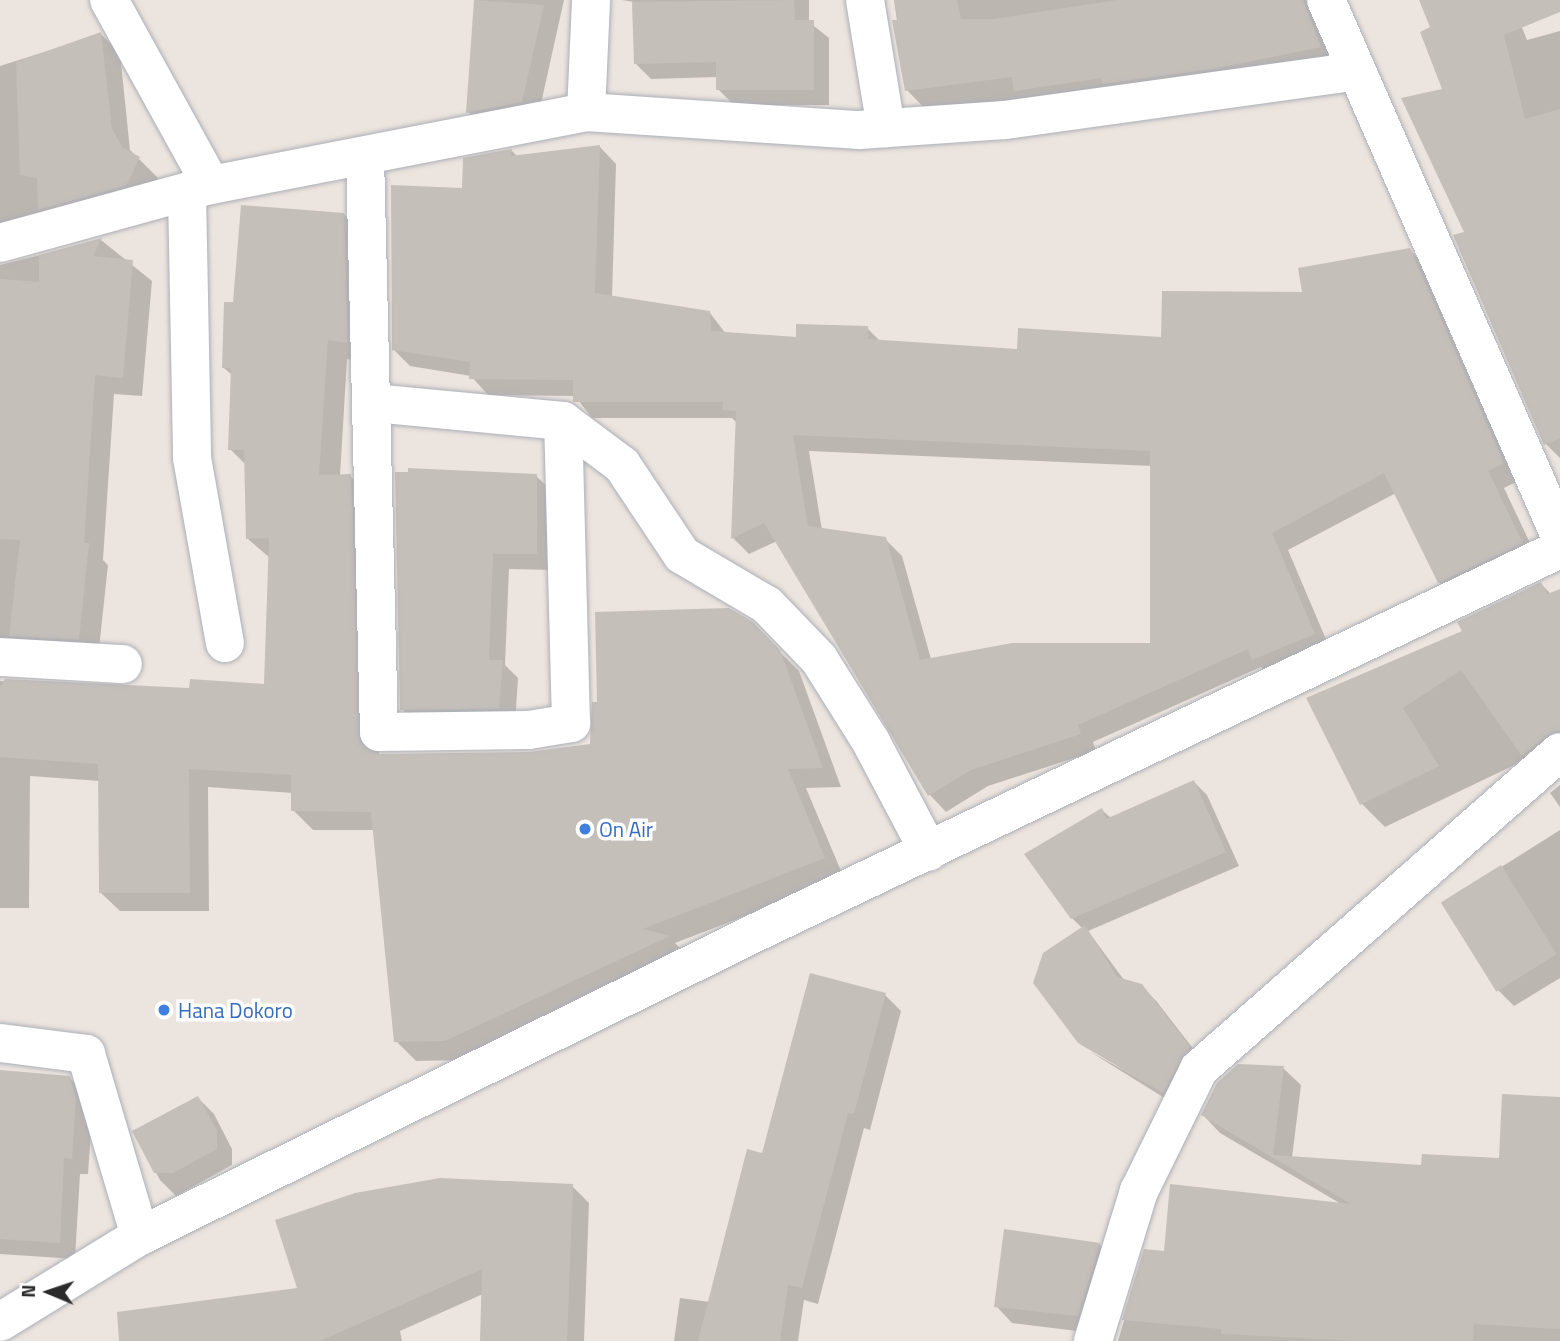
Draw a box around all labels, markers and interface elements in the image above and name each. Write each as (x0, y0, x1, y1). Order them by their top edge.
place label: On Air (599, 816, 653, 842)
marker: On Air (577, 821, 593, 837)
place label: Hana Dokoro (178, 997, 293, 1023)
marker: Hana Dokoro (156, 1002, 172, 1018)
north arrow (14, 1257, 84, 1327)
text: N (13, 1284, 42, 1298)

